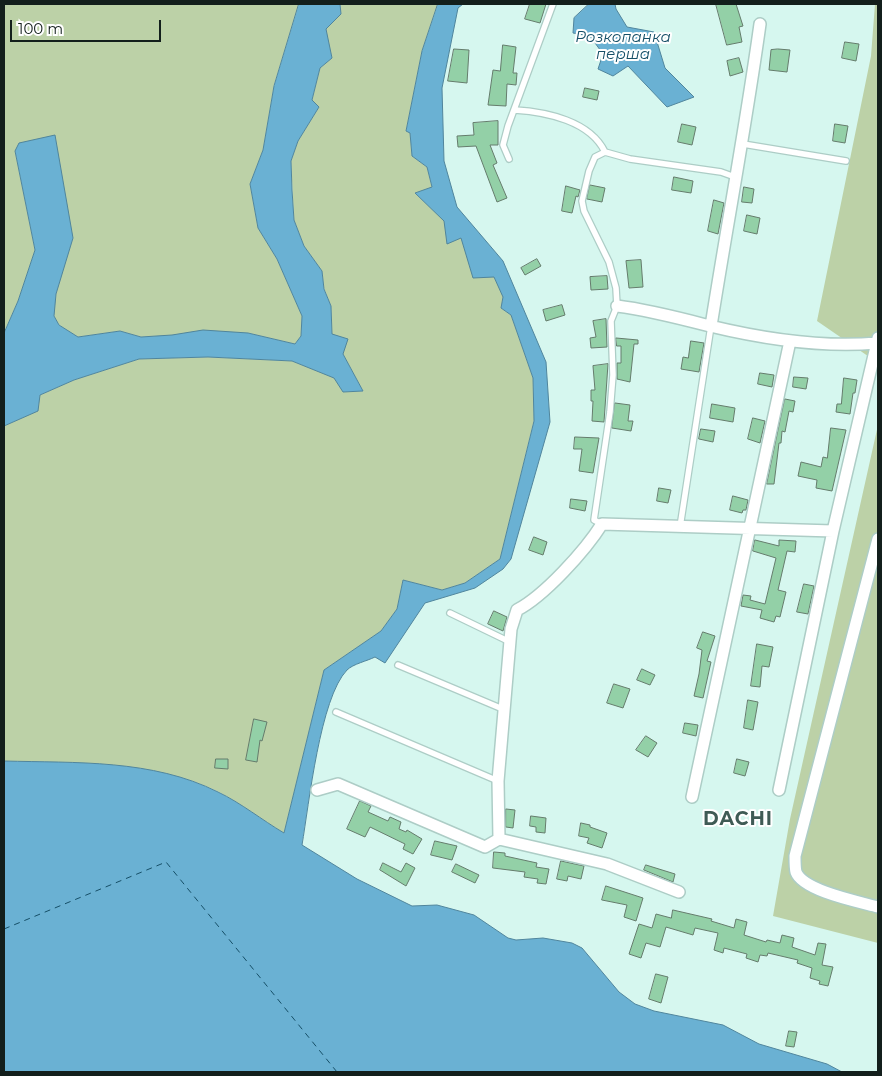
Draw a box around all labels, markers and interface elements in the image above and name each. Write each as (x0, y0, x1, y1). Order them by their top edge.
scale bar (12, 10, 164, 42)
text: 100 m (18, 19, 63, 38)
water label: Розкопанка перша (575, 29, 671, 64)
district label: DACHI (702, 808, 774, 830)

